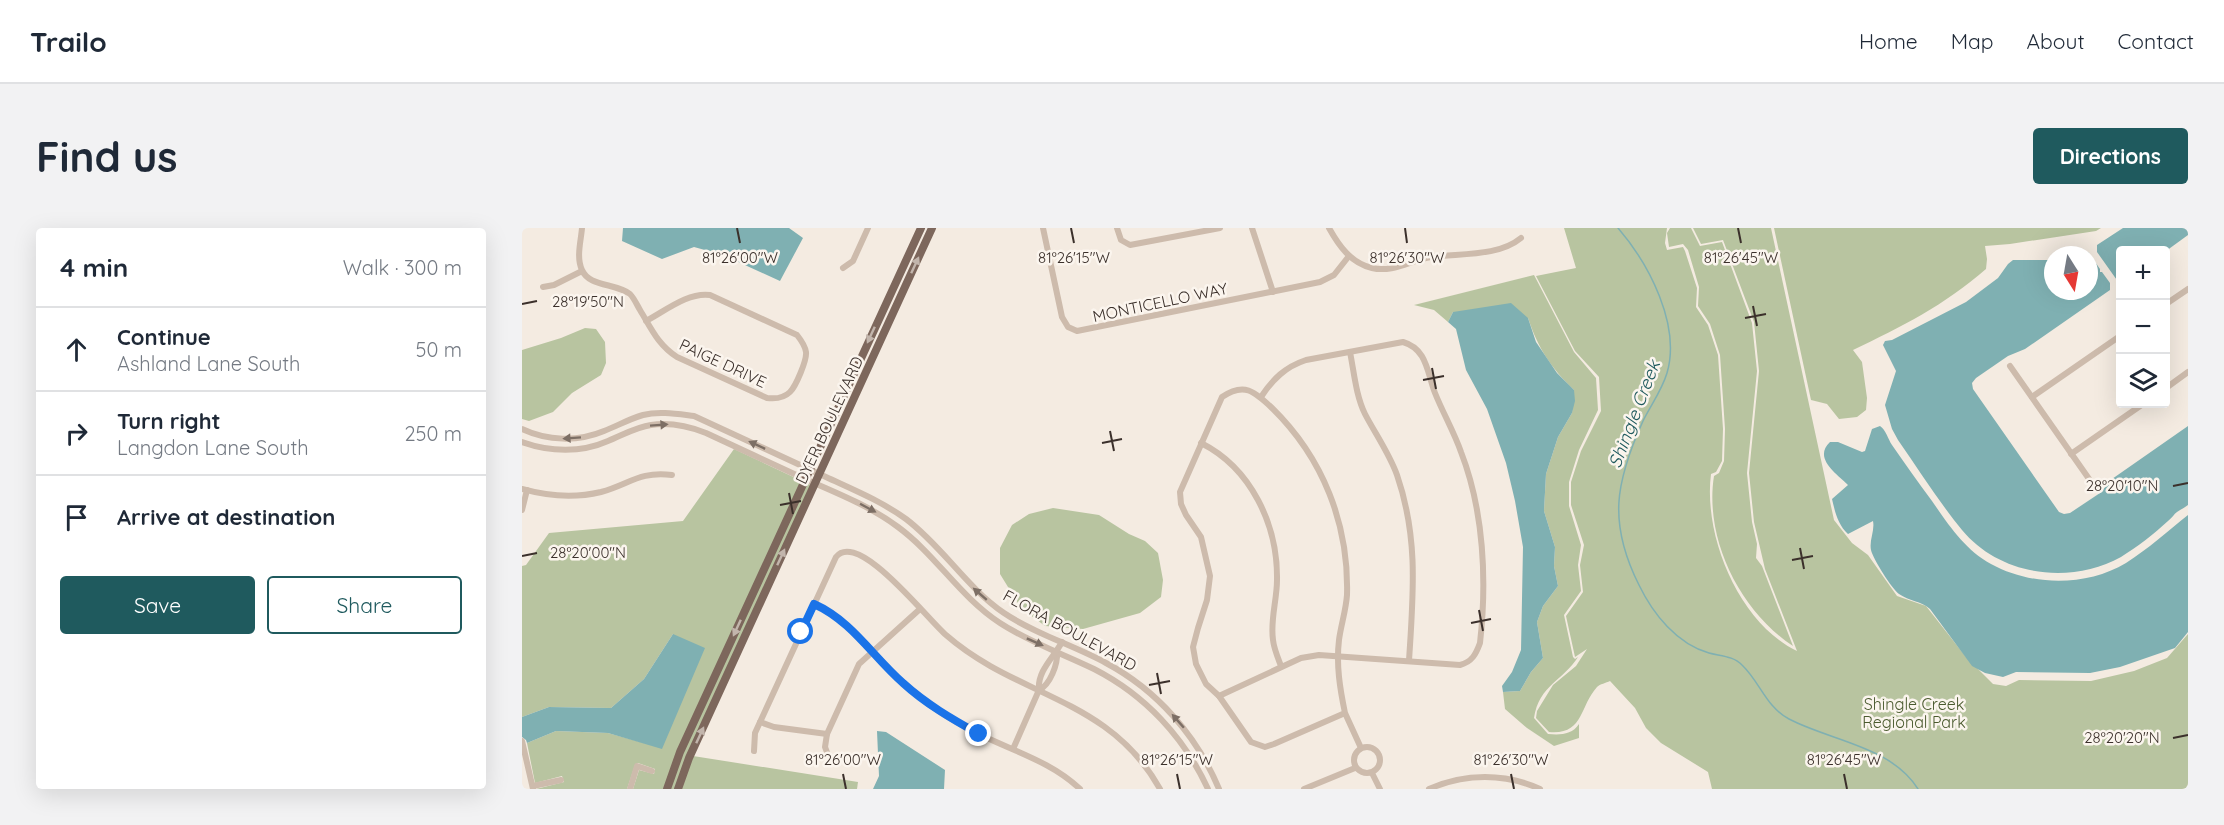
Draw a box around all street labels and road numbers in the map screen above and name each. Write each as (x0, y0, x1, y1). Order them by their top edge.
street label: MONTICELLO WAY (1091, 278, 1229, 326)
street label: PAIGE DRIVE (676, 334, 770, 392)
street label: DYER BOULEVARD (791, 353, 867, 487)
street label: FLORA BOULEVARD (1000, 585, 1140, 675)

